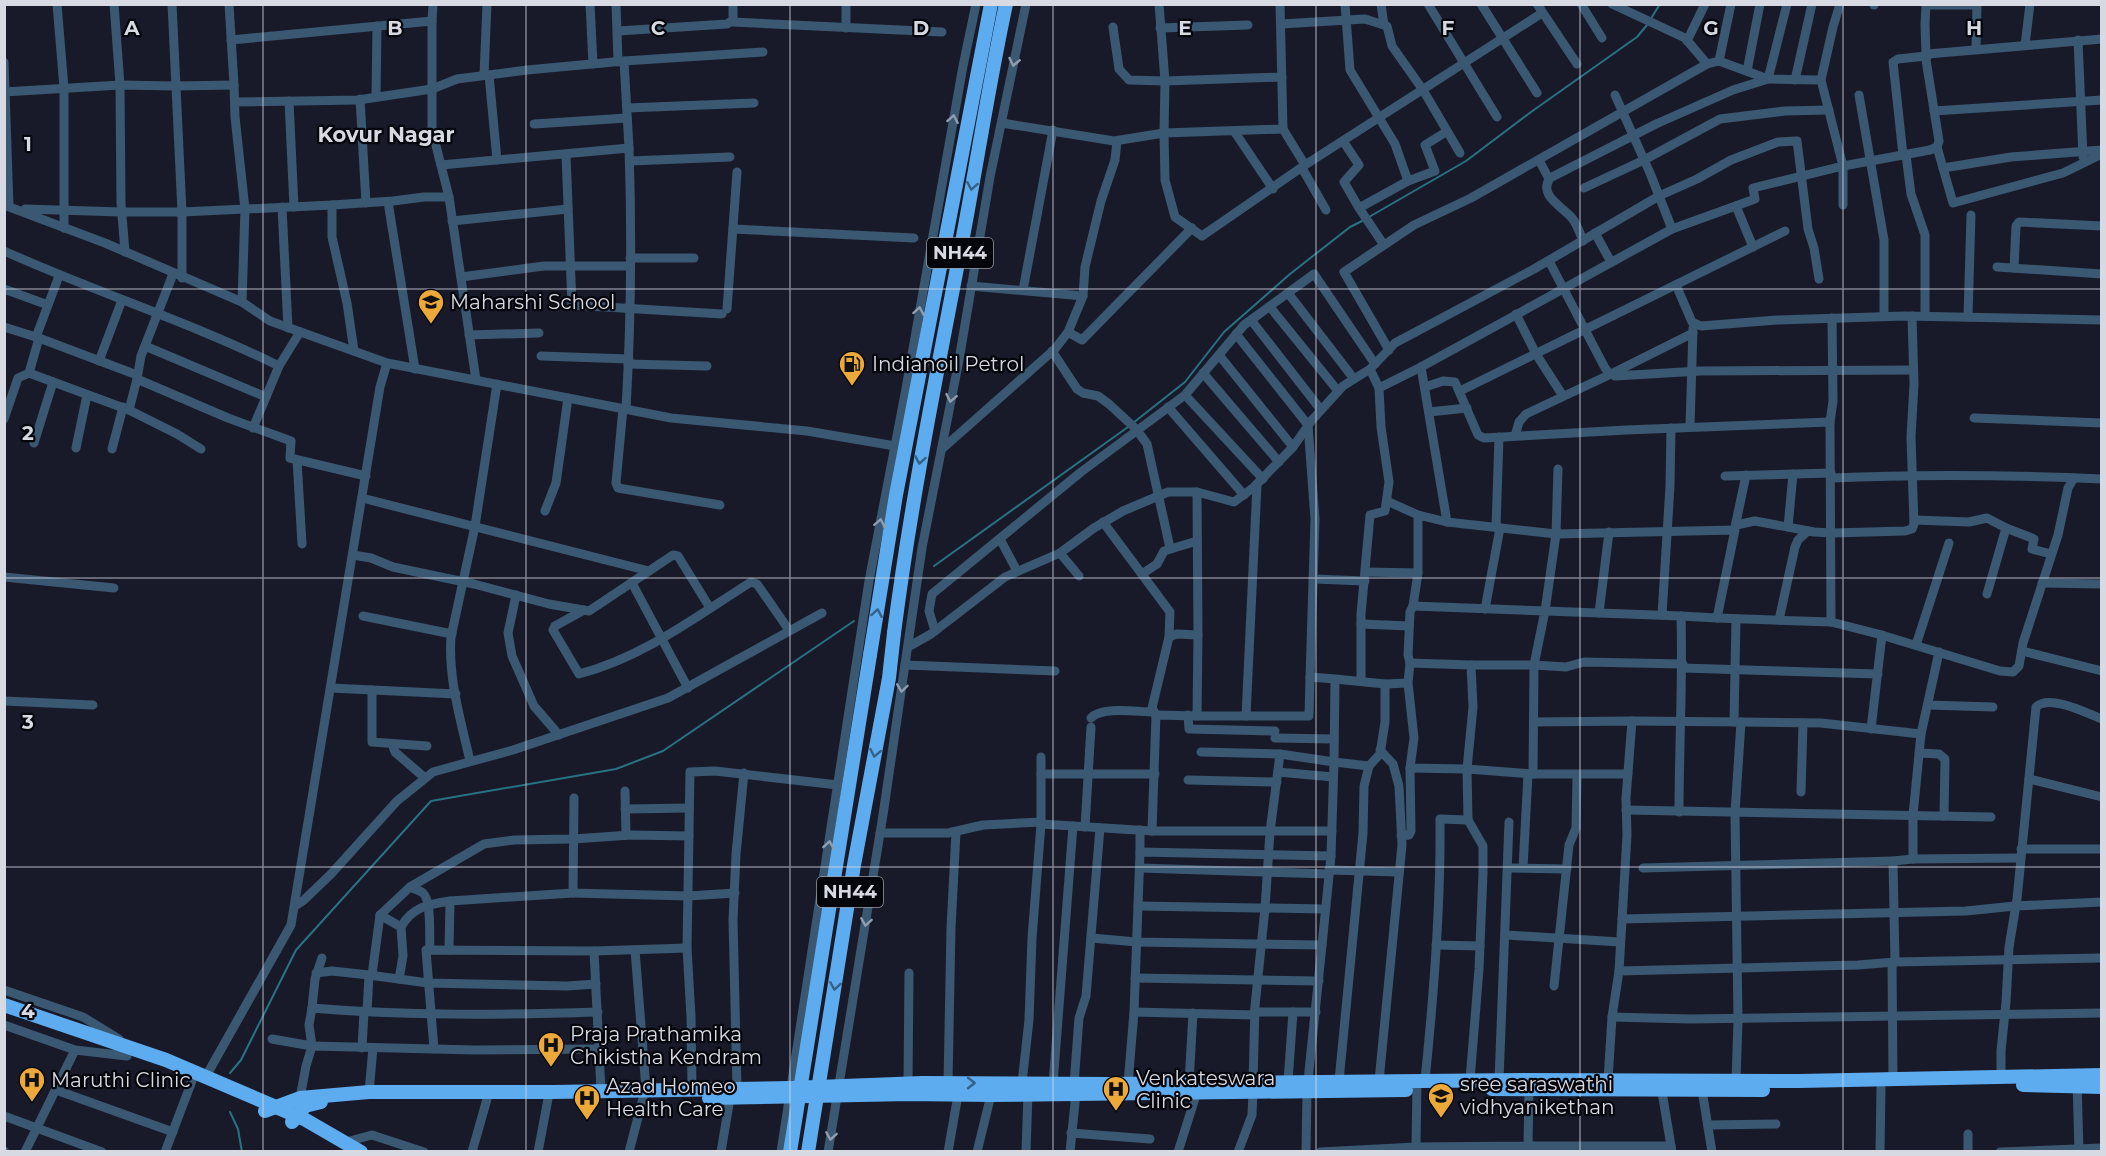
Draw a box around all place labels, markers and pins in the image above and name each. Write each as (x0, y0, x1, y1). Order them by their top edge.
school or university icon: Maharshi School (416, 287, 446, 325)
place label: Maharshi School (450, 290, 615, 314)
fuel station icon: Indianoil Petrol (837, 349, 867, 387)
place label: Indianoil Petrol (872, 352, 1024, 376)
place label: Praja Prathamika Chikistha Kendram (570, 1022, 762, 1069)
hospital icon: Praja Prathamika Chikistha Kendram (536, 1030, 566, 1068)
hospital icon: Maruthi Clinic (17, 1065, 47, 1103)
place label: Venkateswara Clinic (1136, 1066, 1275, 1113)
place label: Maruthi Clinic (51, 1068, 191, 1092)
place label: sree saraswathi vidhyanikethan (1460, 1072, 1615, 1119)
place label: Azad Homeo Health Care (606, 1074, 736, 1121)
hospital icon: Venkateswara Clinic (1101, 1074, 1131, 1112)
school or university icon: sree saraswathi vidhyanikethan (1426, 1081, 1456, 1119)
hospital icon: Azad Homeo Health Care (572, 1083, 602, 1121)

